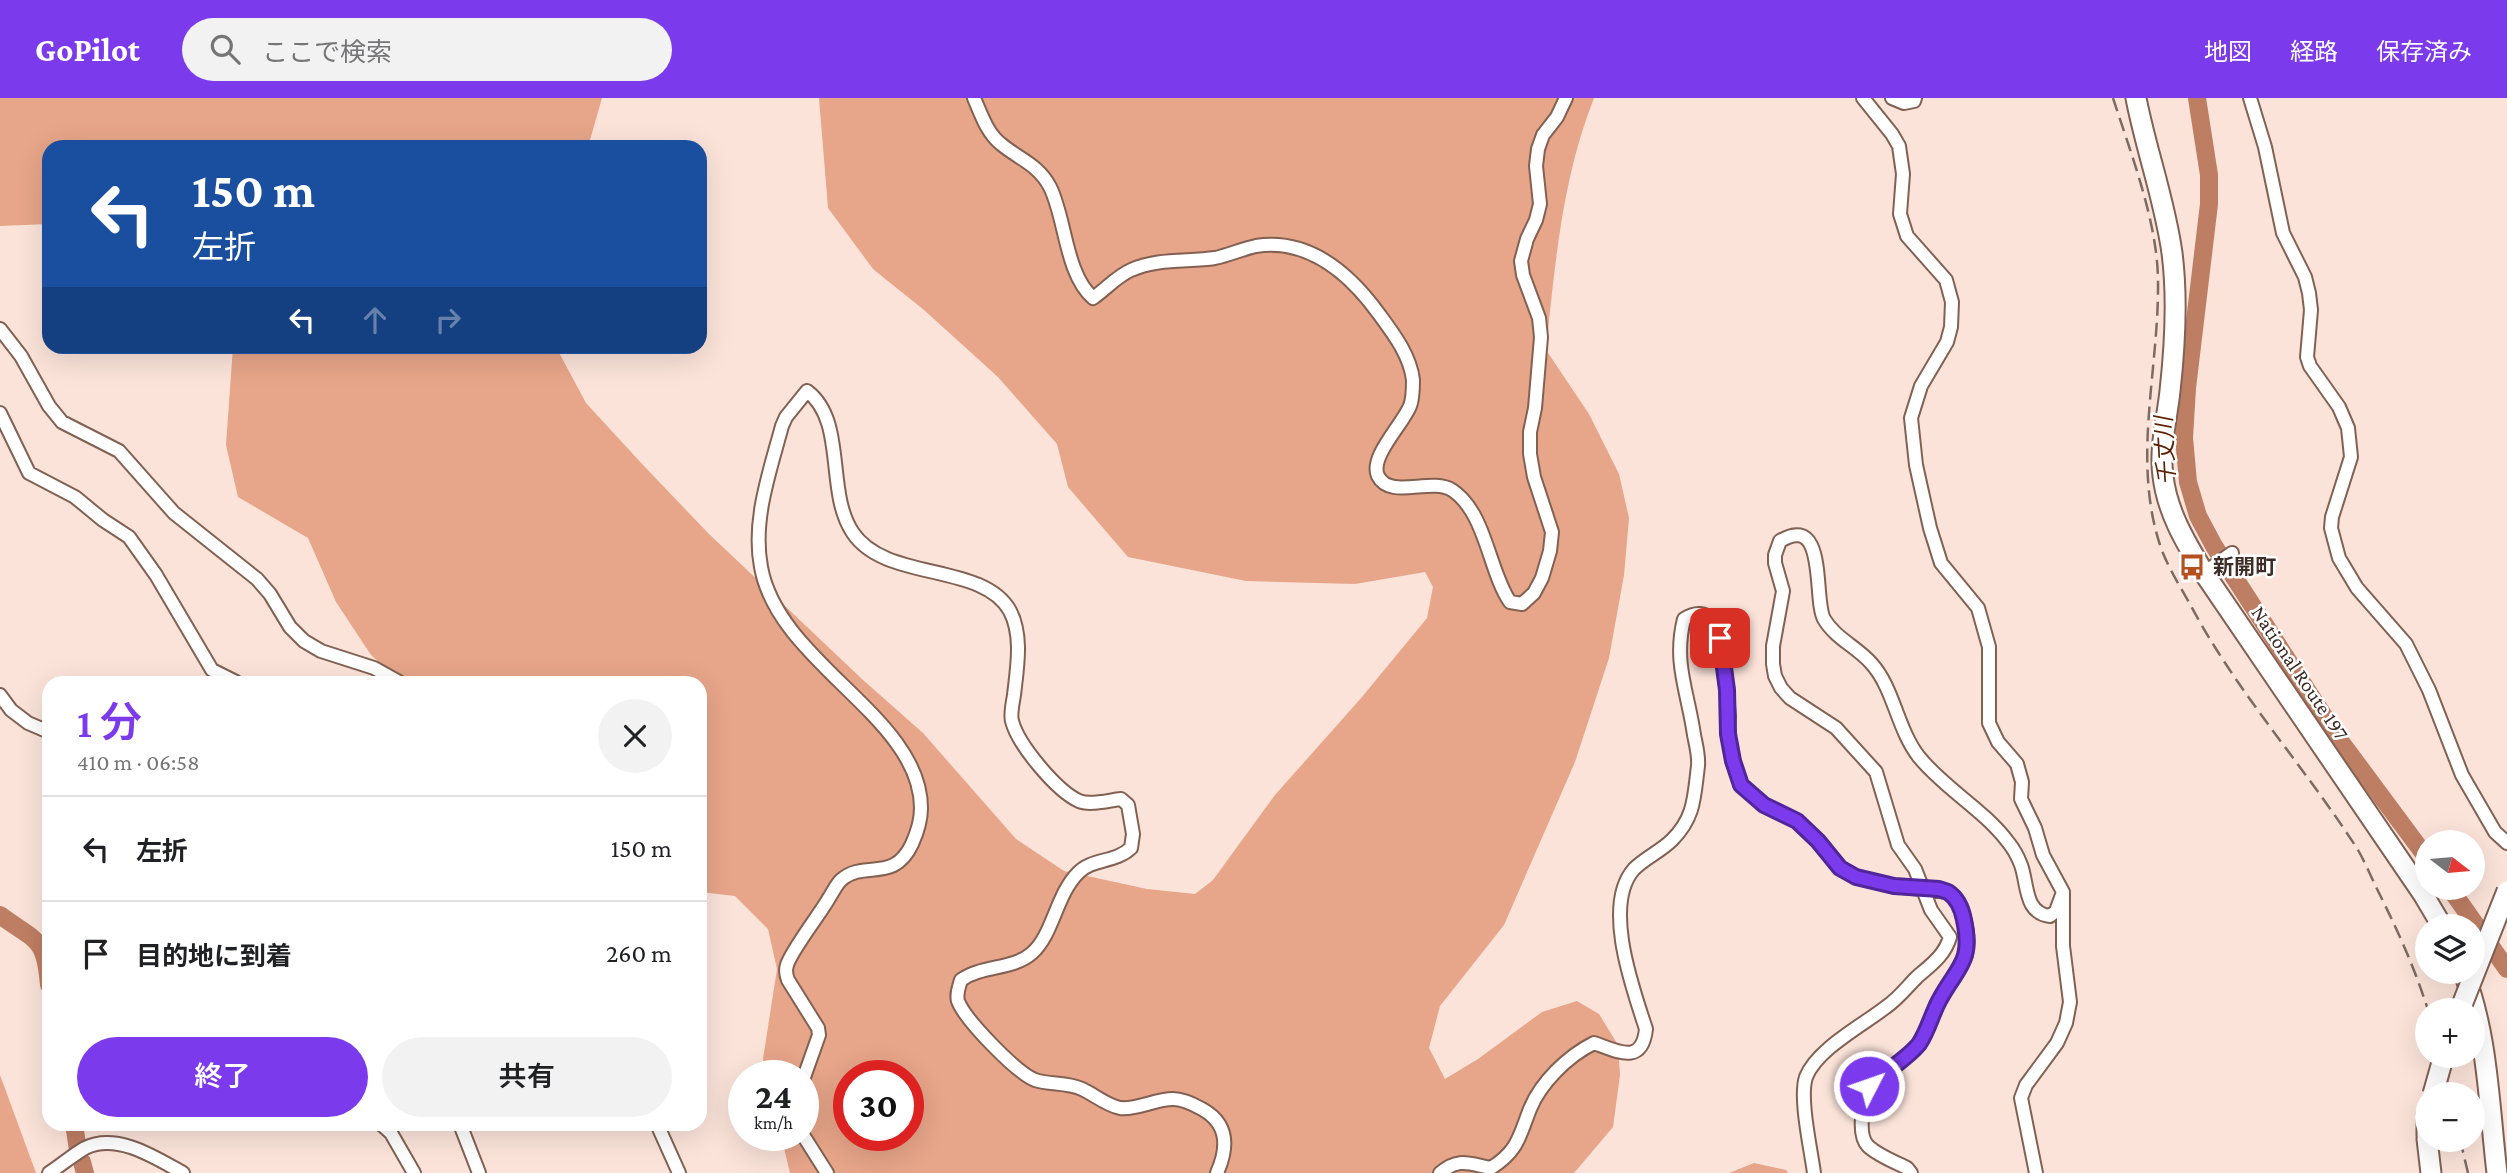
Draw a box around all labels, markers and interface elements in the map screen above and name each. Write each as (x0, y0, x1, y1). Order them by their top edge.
search box (182, 18, 672, 81)
icon: search (206, 30, 244, 68)
text: GoPilot (35, 31, 140, 68)
text: ここで検索 (262, 38, 392, 67)
text: 地図 (2204, 38, 2252, 65)
text: 経路 (2290, 38, 2338, 65)
text: 保存済み (2376, 38, 2472, 65)
text: 150 m (192, 163, 315, 218)
icon: left (77, 168, 168, 259)
text: 左折 (192, 229, 256, 265)
icon: left (283, 301, 321, 339)
icon: ahead (356, 301, 394, 339)
icon: right (429, 301, 467, 339)
water label: 千丈川 (2150, 413, 2180, 486)
bus stop icon: 新開町 (2177, 552, 2207, 582)
place label: 新開町 (2213, 555, 2276, 579)
street label: National Route 197 (2246, 601, 2354, 745)
pin (1690, 608, 1750, 668)
icon: arrive (1701, 619, 1739, 657)
text: 1 分 (77, 699, 142, 746)
button: close (598, 699, 672, 773)
text: 410 m · 06:58 (77, 749, 200, 775)
icon: left (77, 830, 115, 868)
north arrow (2415, 830, 2485, 900)
map controls (2415, 830, 2485, 1152)
text: 150 m (611, 834, 672, 863)
text: 左折 (136, 837, 188, 866)
button: layers (2415, 914, 2485, 984)
icon: arrive (77, 935, 115, 973)
text: 260 m (606, 939, 672, 968)
text: 目的地に到着 (136, 942, 292, 971)
button: + (2415, 998, 2485, 1068)
button: 終了 (77, 1037, 368, 1117)
button: 共有 (382, 1037, 672, 1117)
position arrow (1832, 1049, 1906, 1123)
speed limit sign: 30 (833, 1060, 924, 1151)
text: 24 (755, 1077, 792, 1116)
button: − (2415, 1082, 2485, 1152)
text: km/h (754, 1113, 793, 1133)

